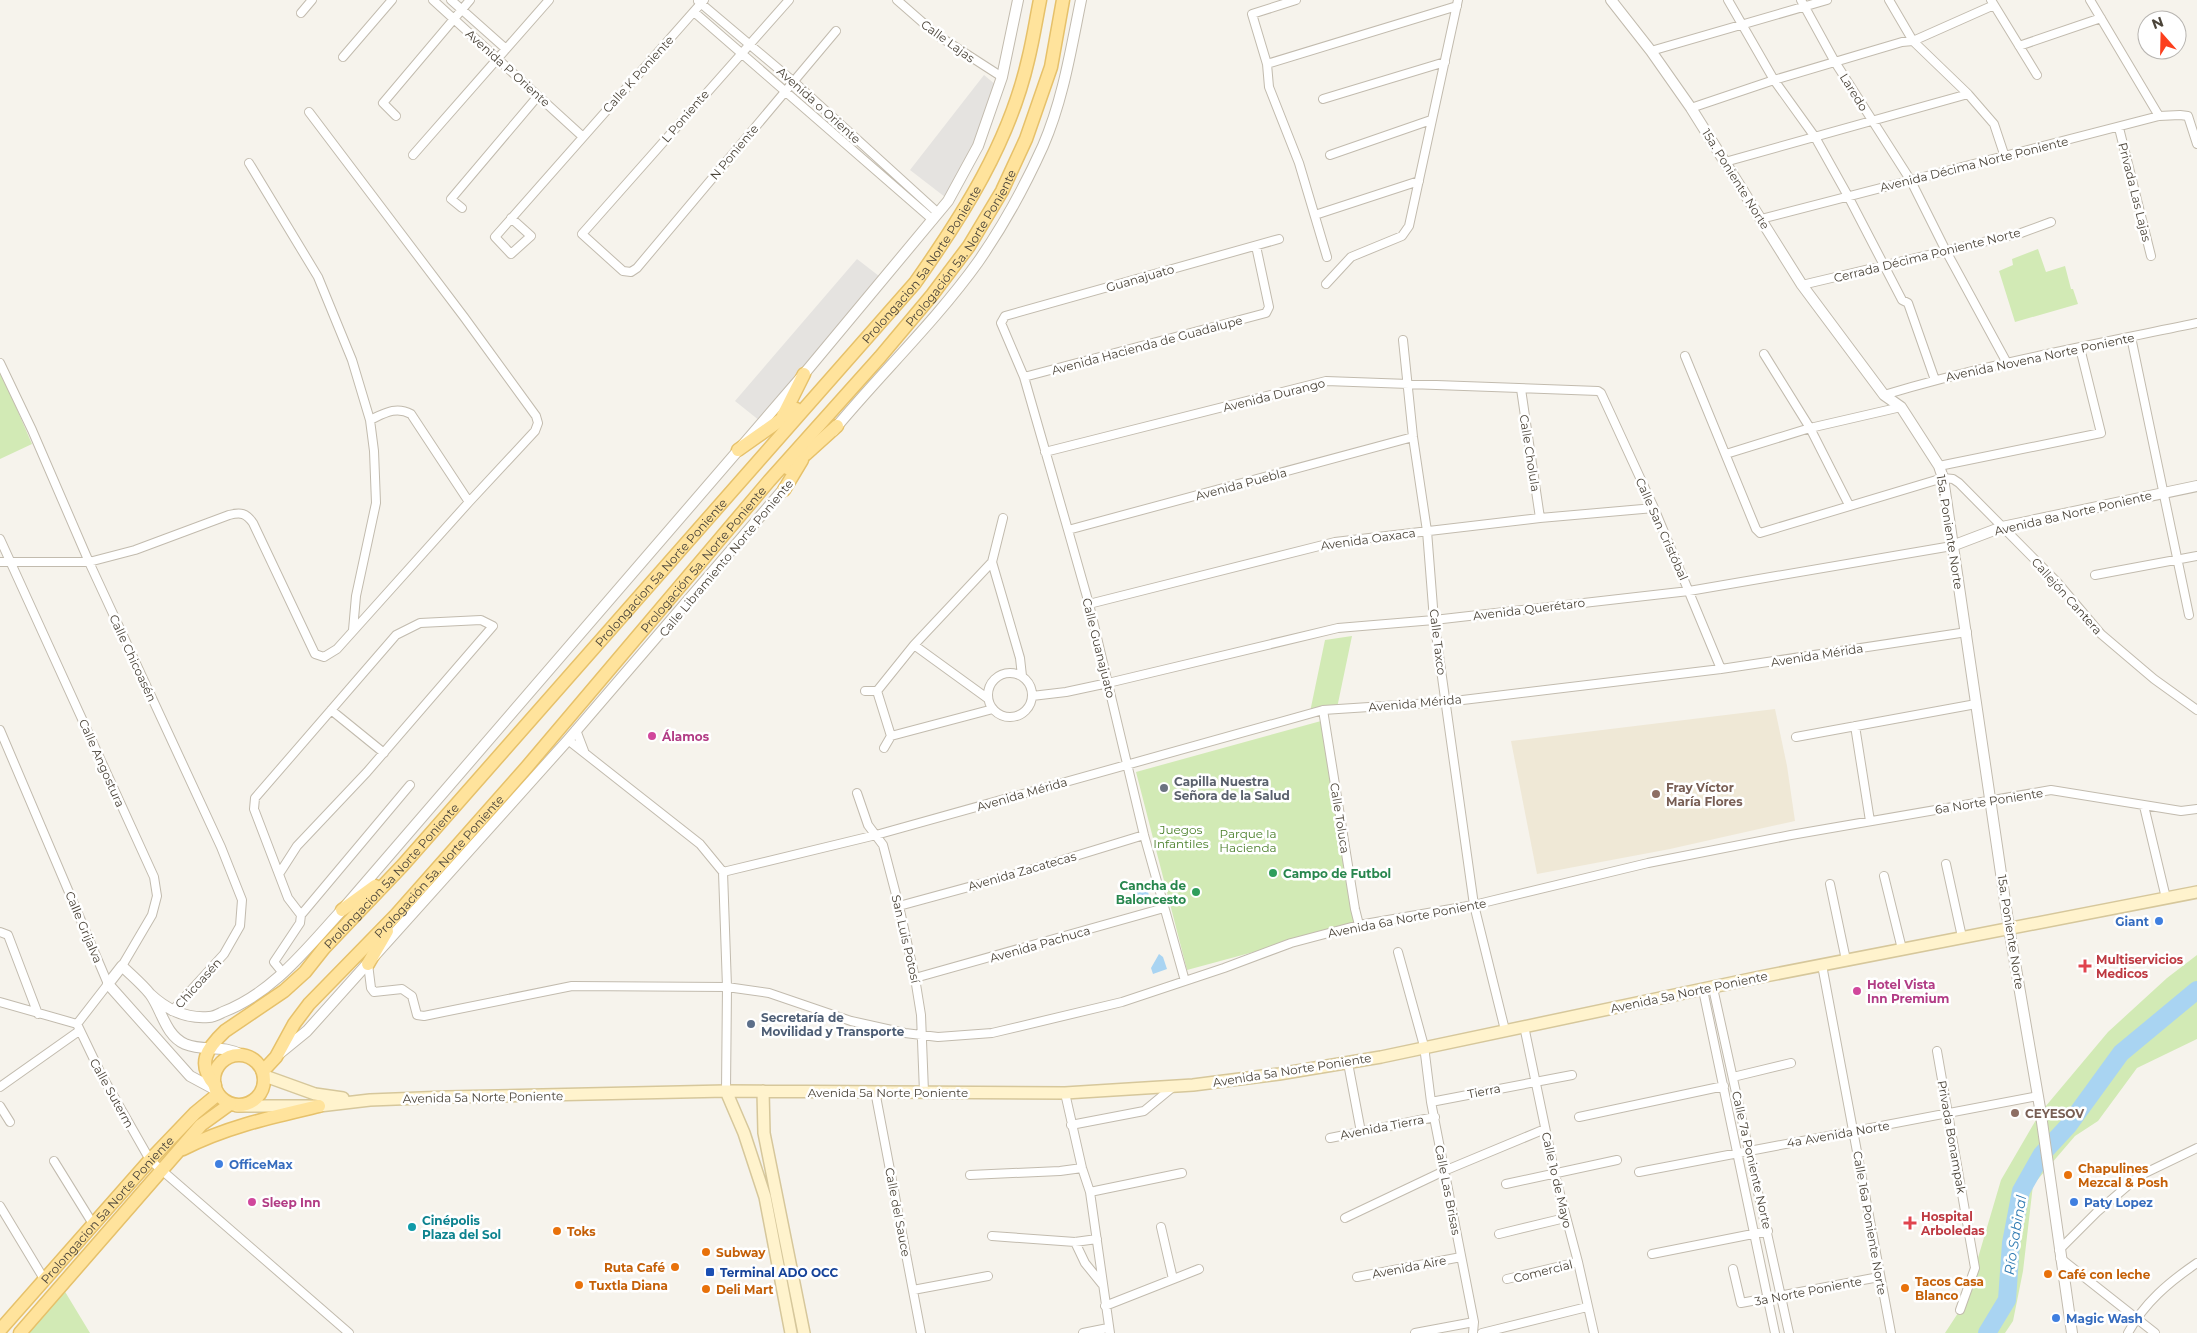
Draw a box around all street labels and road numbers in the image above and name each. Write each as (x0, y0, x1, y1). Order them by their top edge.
street label: Calle Lajas (918, 16, 978, 66)
street label: Avenida P Oriente (463, 26, 553, 110)
street label: Calle K Poniente (599, 32, 677, 116)
street label: Avenida o Oriente (774, 63, 864, 147)
street label: Laredo (1837, 70, 1871, 114)
street label: L Poniente (658, 87, 712, 145)
street label: N Poniente (707, 121, 761, 183)
street label: 15a. Poniente Norte (1699, 126, 1773, 232)
street label: Avenida Décima Norte Poniente (1878, 133, 2070, 195)
street label: Privada Las Lajas (2115, 141, 2155, 243)
street label: Prologación 5a. Norte Poniente (902, 167, 1019, 329)
street label: Prolongacion 5a Norte Poniente (858, 183, 984, 346)
street label: Cerrada Décima Poniente Norte (1832, 225, 2022, 285)
street label: Guanajuato (1104, 261, 1176, 295)
street label: Avenida Hacienda de Guadalupe (1050, 312, 1244, 378)
street label: Avenida Novena Norte Poniente (1944, 330, 2136, 384)
street label: Avenida Durango (1221, 375, 1327, 415)
street label: Calle Cholula (1516, 413, 1544, 493)
street label: Avenida Puebla (1194, 465, 1288, 503)
street label: 15a. Poniente Norte (1934, 474, 1966, 590)
street label: Calle San Cristóbal (1633, 475, 1691, 583)
street label: Calle Libramiento Norte Poniente (656, 476, 796, 640)
street label: Prologación 5a. Norte Poniente (637, 483, 769, 635)
street label: Avenida 8a Norte Poniente (1993, 488, 2153, 538)
street label: Prolongacion 5a Norte Poniente (591, 495, 730, 649)
street label: Avenida Oaxaca (1319, 525, 1417, 553)
street label: Callejón Cantera (2029, 555, 2105, 637)
street label: Avenida Querétaro (1472, 595, 1586, 623)
street label: Calle Guanajuato (1079, 596, 1119, 700)
street label: Calle Taxco (1427, 608, 1449, 676)
street label: Calle Chicoasén (106, 612, 160, 704)
street label: Avenida Mérida (1770, 640, 1864, 670)
street label: Avenida Mérida (1368, 691, 1462, 715)
street label: Calle Angostura (76, 717, 128, 809)
street label: Avenida Mérida (975, 774, 1069, 814)
street label: Calle Toluca (1327, 782, 1353, 854)
street label: 6a Norte Poniente (1934, 785, 2044, 817)
street label: Prologación 5a. Norte Poniente (371, 791, 507, 941)
street label: Prolongacion 5a Norte Poniente (320, 800, 462, 952)
street label: Avenida Zacatecas (966, 848, 1078, 894)
street label: 15a. Poniente Norte (1995, 874, 2027, 990)
street label: Calle Grijalva (62, 889, 106, 965)
street label: San Luis Potosí (889, 893, 924, 985)
street label: Avenida 6a Norte Poniente (1327, 895, 1487, 941)
street label: Avenida Pachuca (988, 922, 1092, 966)
street label: Chicoasén (172, 955, 224, 1011)
street label: Avenida 5a Norte Poniente (1609, 968, 1769, 1016)
street label: Avenida 5a Norte Poniente (1212, 1050, 1372, 1090)
street label: Calle Suterm (87, 1056, 137, 1130)
street label: Privada Bonampak (1935, 1079, 1969, 1196)
street label: Tierra (1466, 1080, 1502, 1102)
street label: Avenida 5a Norte Poniente (808, 1085, 968, 1100)
street label: Avenida 5a Norte Poniente (403, 1088, 563, 1106)
street label: Calle 7a Poniente Norte (1729, 1090, 1775, 1230)
street label: Avenida Tierra (1339, 1112, 1425, 1142)
street label: 4a Avenida Norte (1785, 1118, 1891, 1150)
street label: Calle 1o de Mayo (1539, 1131, 1575, 1229)
street label: Prolongacion 5a Norte Poniente (37, 1133, 177, 1286)
street label: Calle Las Brisas (1432, 1144, 1464, 1236)
street label: Calle 16a Poniente Norte (1850, 1150, 1890, 1296)
street label: Calle del Sauce (882, 1166, 914, 1258)
street label: Avenida Aire (1371, 1252, 1447, 1282)
street label: Comercial (1512, 1256, 1574, 1286)
street label: 3a Norte Poniente (1753, 1273, 1863, 1309)

